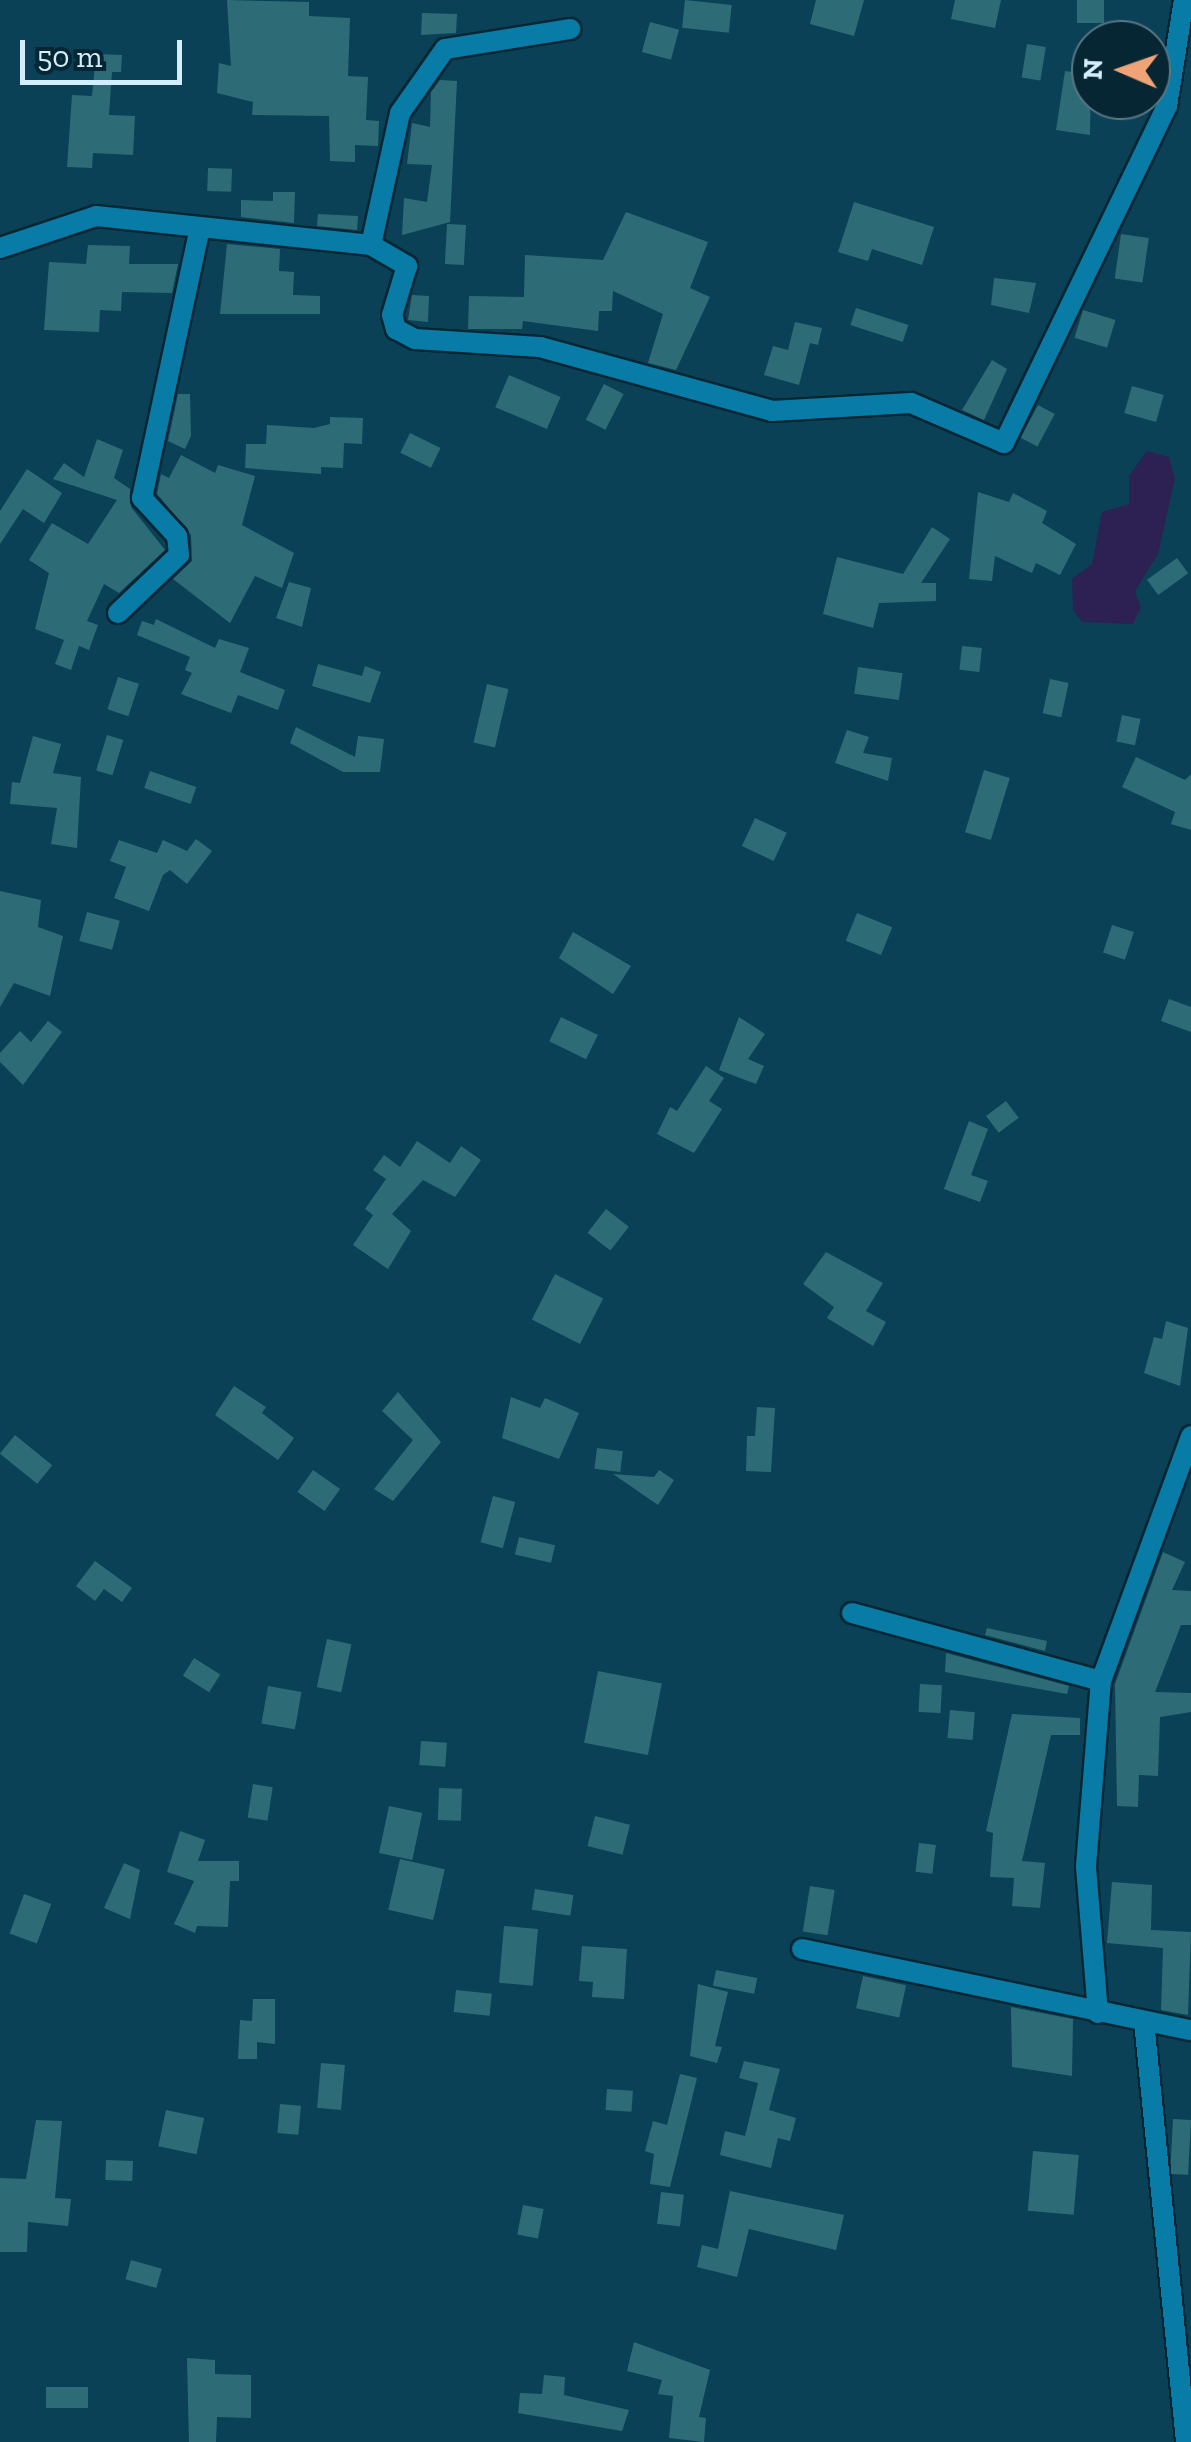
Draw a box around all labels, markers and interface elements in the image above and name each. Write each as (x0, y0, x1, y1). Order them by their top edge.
scale bar (25, 20, 188, 82)
north arrow (1071, 20, 1171, 120)
text: 50 m (37, 39, 102, 75)
text: N (1076, 58, 1109, 80)

